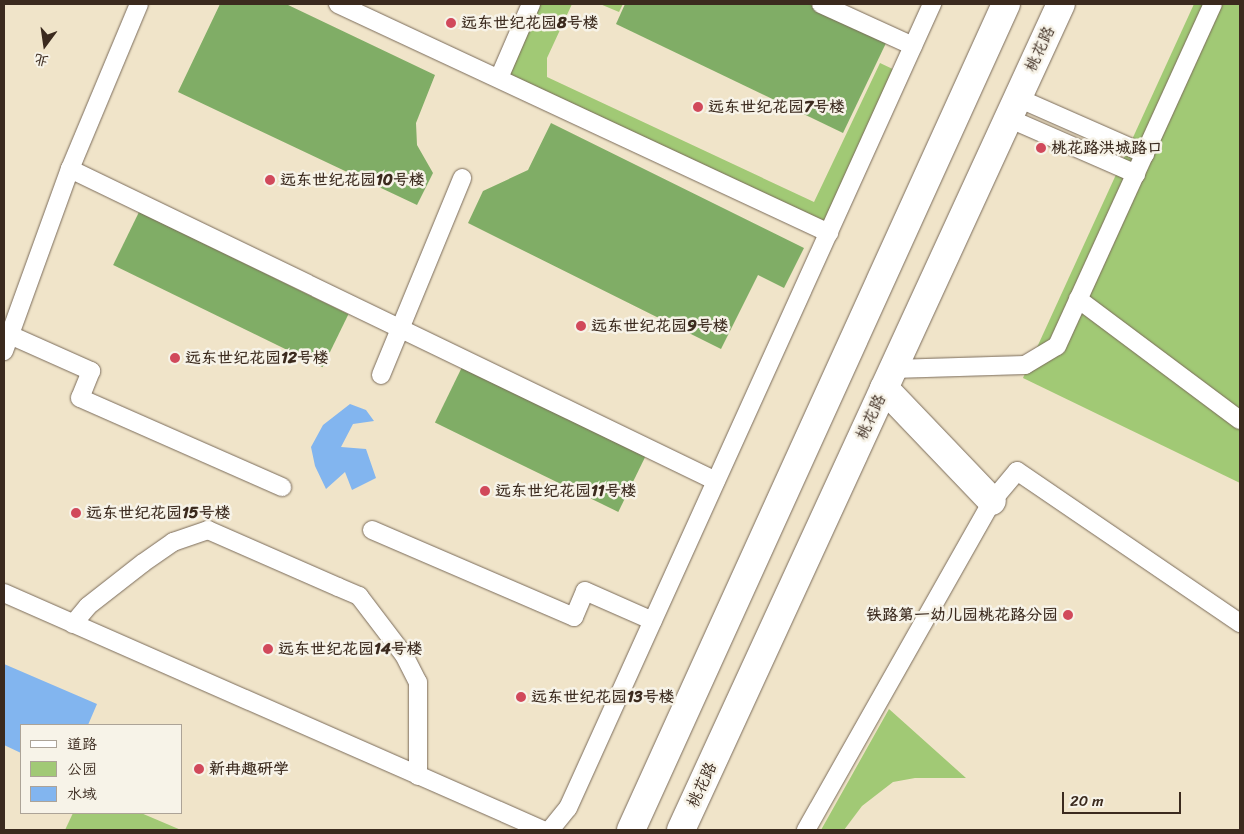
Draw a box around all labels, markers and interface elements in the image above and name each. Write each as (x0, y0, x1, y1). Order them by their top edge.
place label: 远东世纪花园8号楼 (461, 13, 599, 33)
marker: 远东世纪花园8号楼 (445, 17, 457, 29)
north arrow (20, 20, 70, 70)
street label: 桃花路 (1021, 23, 1059, 75)
text: 北 (31, 46, 51, 74)
place label: 远东世纪花园7号楼 (708, 97, 845, 117)
marker: 远东世纪花园7号楼 (692, 101, 704, 113)
place label: 桃花路洪城路口 (1051, 138, 1163, 158)
marker: 桃花路洪城路口 (1035, 142, 1047, 154)
place label: 远东世纪花园10号楼 (280, 170, 425, 190)
marker: 远东世纪花园10号楼 (264, 174, 276, 186)
place label: 远东世纪花园9号楼 (591, 316, 729, 336)
marker: 远东世纪花园9号楼 (575, 320, 587, 332)
place label: 远东世纪花园12号楼 (185, 348, 329, 368)
marker: 远东世纪花园12号楼 (169, 352, 181, 364)
street label: 桃花路 (852, 391, 890, 443)
place label: 远东世纪花园11号楼 (495, 481, 637, 501)
marker: 远东世纪花园11号楼 (479, 485, 491, 497)
place label: 远东世纪花园15号楼 (86, 503, 231, 523)
marker: 远东世纪花园15号楼 (70, 507, 82, 519)
place label: 铁路第一幼儿园桃花路分园 (866, 605, 1058, 625)
marker: 铁路第一幼儿园桃花路分园 (1062, 609, 1074, 621)
place label: 远东世纪花园14号楼 (278, 639, 423, 659)
marker: 远东世纪花园14号楼 (262, 643, 274, 655)
place label: 远东世纪花园13号楼 (531, 687, 675, 707)
marker: 远东世纪花园13号楼 (515, 691, 527, 703)
legend (20, 724, 182, 814)
text: 道路 (67, 731, 97, 757)
text: 公园 (67, 756, 97, 782)
place label: 新冉趣研学 (209, 759, 289, 779)
street label: 桃花路 (683, 759, 721, 811)
marker: 新冉趣研学 (193, 763, 205, 775)
text: 水域 (67, 781, 97, 807)
scale bar (1064, 782, 1183, 814)
text: 20 m (1070, 788, 1104, 814)

